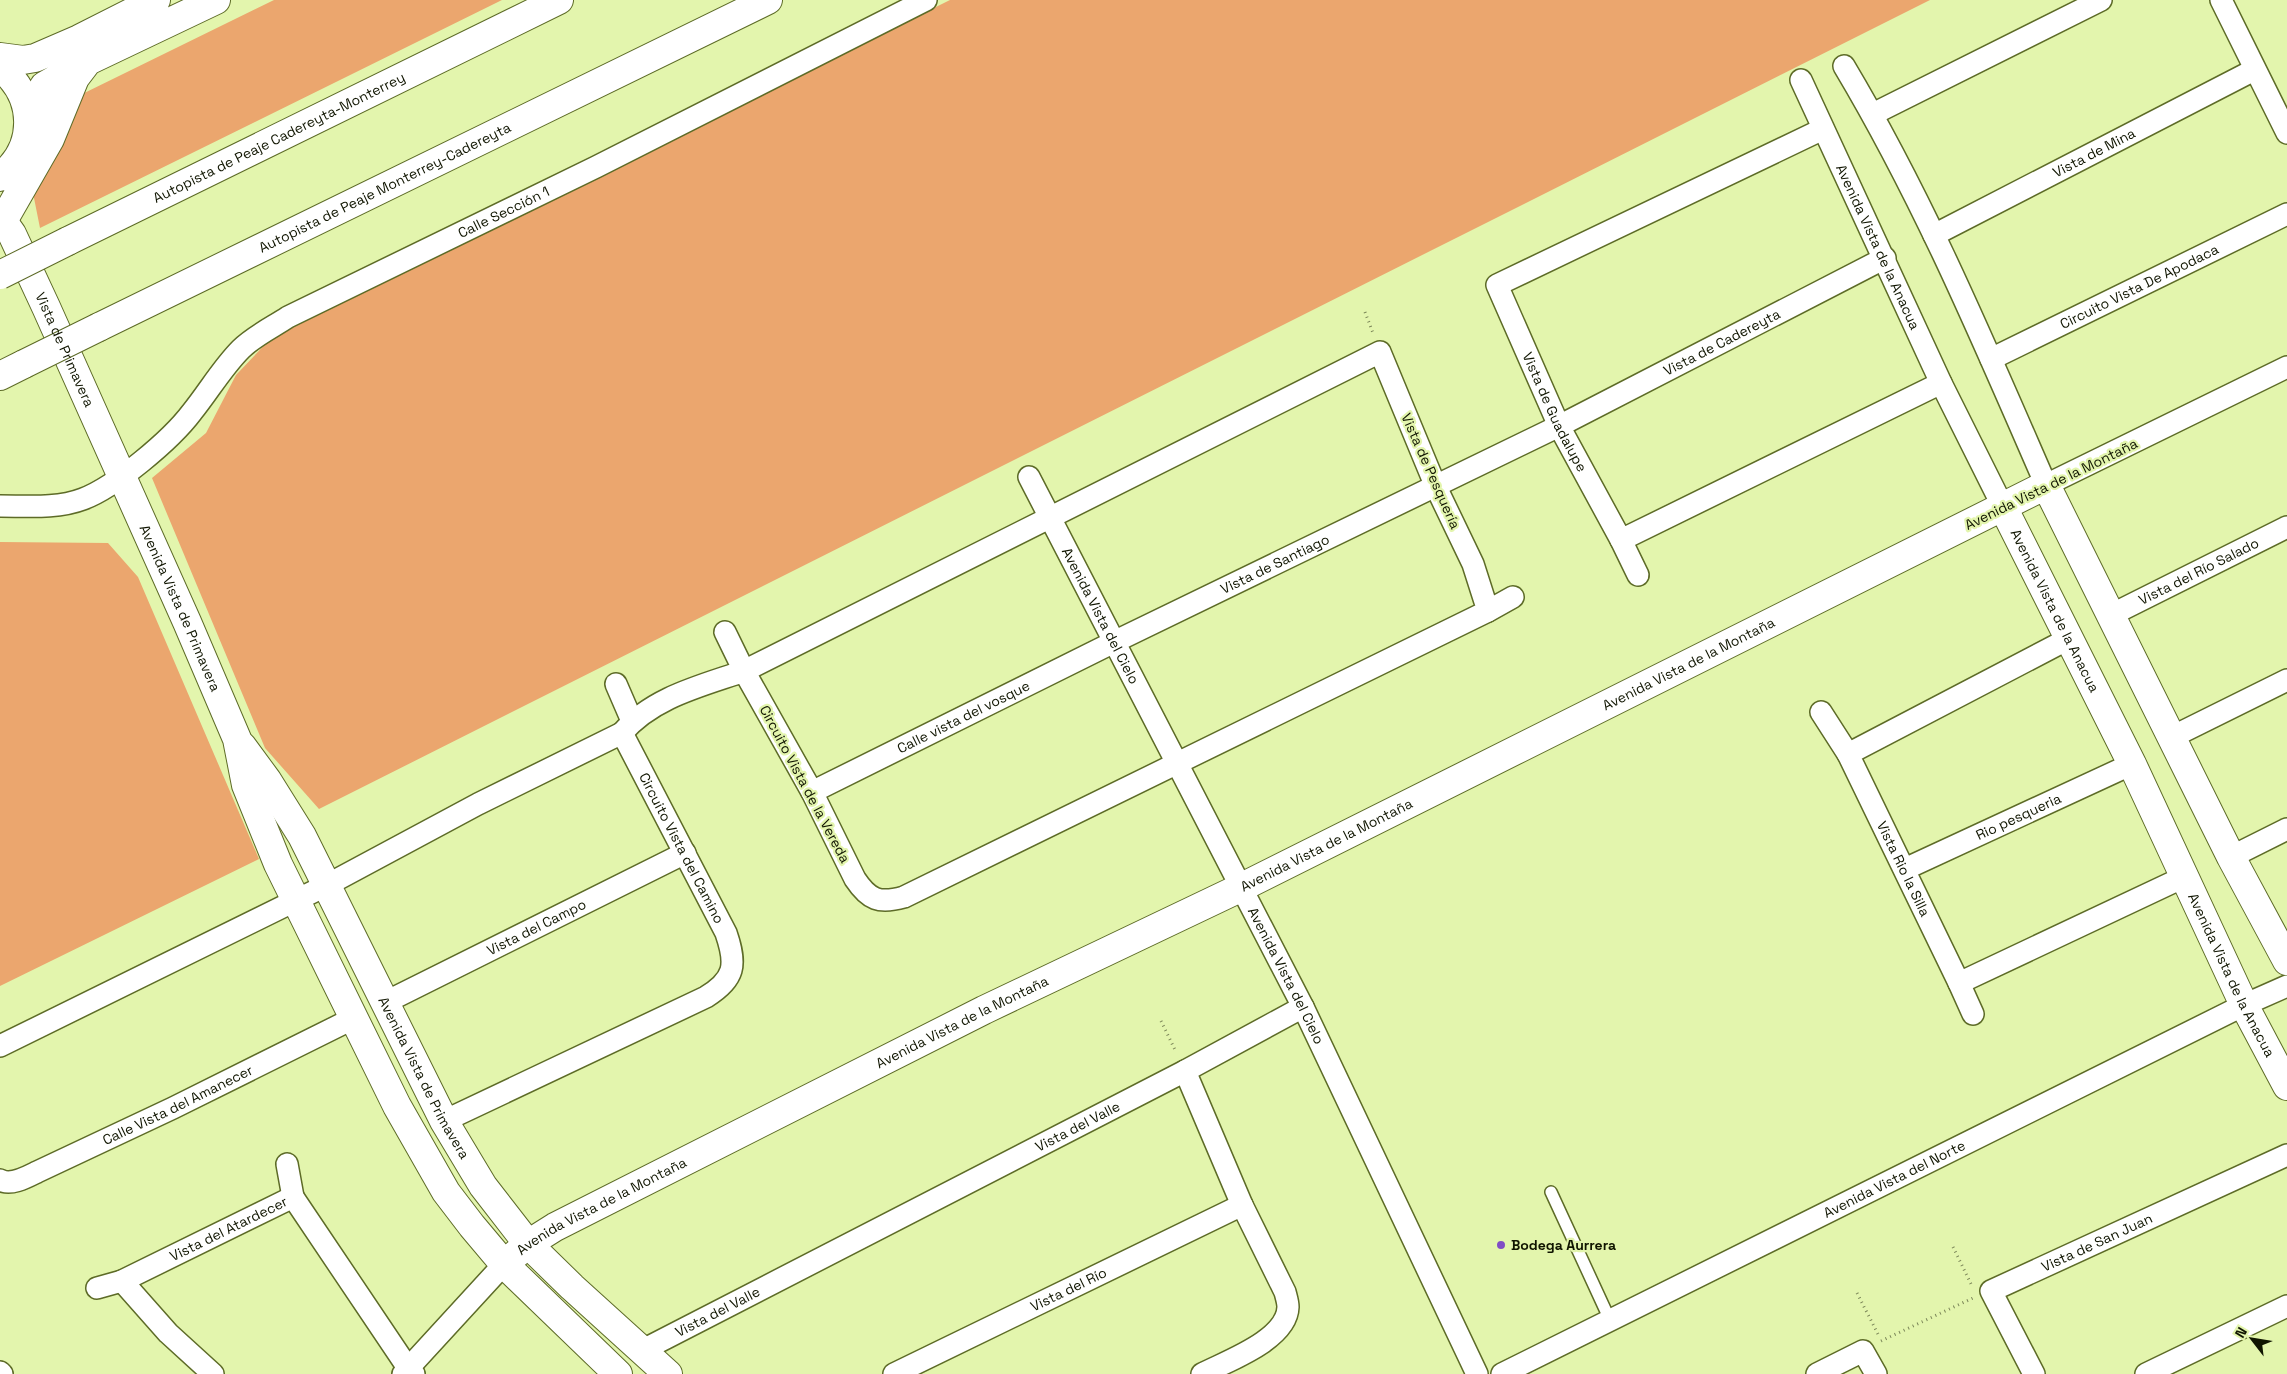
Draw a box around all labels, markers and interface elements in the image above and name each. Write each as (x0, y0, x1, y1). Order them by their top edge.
street label: Autopista de Peaje Cadereyta-Monterrey (150, 68, 408, 207)
street label: Autopista de Peaje Monterrey-Cadereyta (256, 118, 514, 257)
street label: Vista de Mina (2050, 124, 2138, 181)
street label: Avenida Vista de la Anacua (1832, 161, 1924, 333)
street label: Calle Sección 1 (455, 182, 552, 242)
street label: Circuito Vista De Apodaca (2057, 240, 2221, 333)
street label: Vista de Primavera (31, 289, 99, 410)
street label: Vista de Cadereyta (1660, 305, 1783, 380)
street label: Vista de Guadalupe (1519, 349, 1591, 475)
street label: Vista de Pesquería (1397, 410, 1465, 532)
street label: Avenida Vista de la Montaña (1962, 434, 2140, 534)
street label: Avenida Vista de Primavera (136, 522, 225, 694)
street label: Avenida Vista de la Anacua (2007, 526, 2104, 695)
street label: Vista de Santiago (1217, 530, 1332, 598)
street label: Vista del Río Salado (2136, 534, 2262, 609)
street label: Avenida Vista del Cielo (1058, 544, 1143, 687)
street label: Avenida Vista de la Montaña (1599, 613, 1778, 714)
street label: Calle vista del vosque (894, 676, 1033, 757)
street label: Circuito Vista de la Vereda (756, 702, 854, 866)
street label: Circuito Vista del Camino (635, 769, 728, 927)
street label: Rio pesqueria (1973, 789, 2064, 844)
street label: Avenida Vista de la Montaña (1237, 794, 1416, 895)
street label: Vista Rio la Silla (1873, 818, 1934, 919)
street label: Avenida Vista de la Anacua (2184, 890, 2279, 1060)
street label: Vista del Campo (484, 895, 589, 959)
street label: Avenida Vista del Cielo (1244, 904, 1328, 1047)
street label: Avenida Vista de la Montaña (873, 972, 1051, 1072)
street label: Avenida Vista de Primavera (374, 994, 474, 1162)
street label: Calle Vista del Amanecer (99, 1061, 256, 1149)
street label: Vista del Valle (1032, 1097, 1123, 1156)
street label: Avenida Vista del Norte (1820, 1136, 1968, 1222)
street label: Avenida Vista de la Montaña (513, 1153, 689, 1259)
street label: Vista del Atardecer (167, 1192, 290, 1265)
street label: Vista de San Juan (2038, 1209, 2155, 1276)
place label: Bodega Aurrera (1511, 1236, 1616, 1254)
marker: Bodega Aurrera (1495, 1239, 1507, 1251)
street label: Vista del Río (1027, 1263, 1110, 1315)
street label: Vista del Valle (672, 1282, 763, 1341)
north arrow (2227, 1314, 2277, 1364)
text: N (2231, 1324, 2251, 1341)

